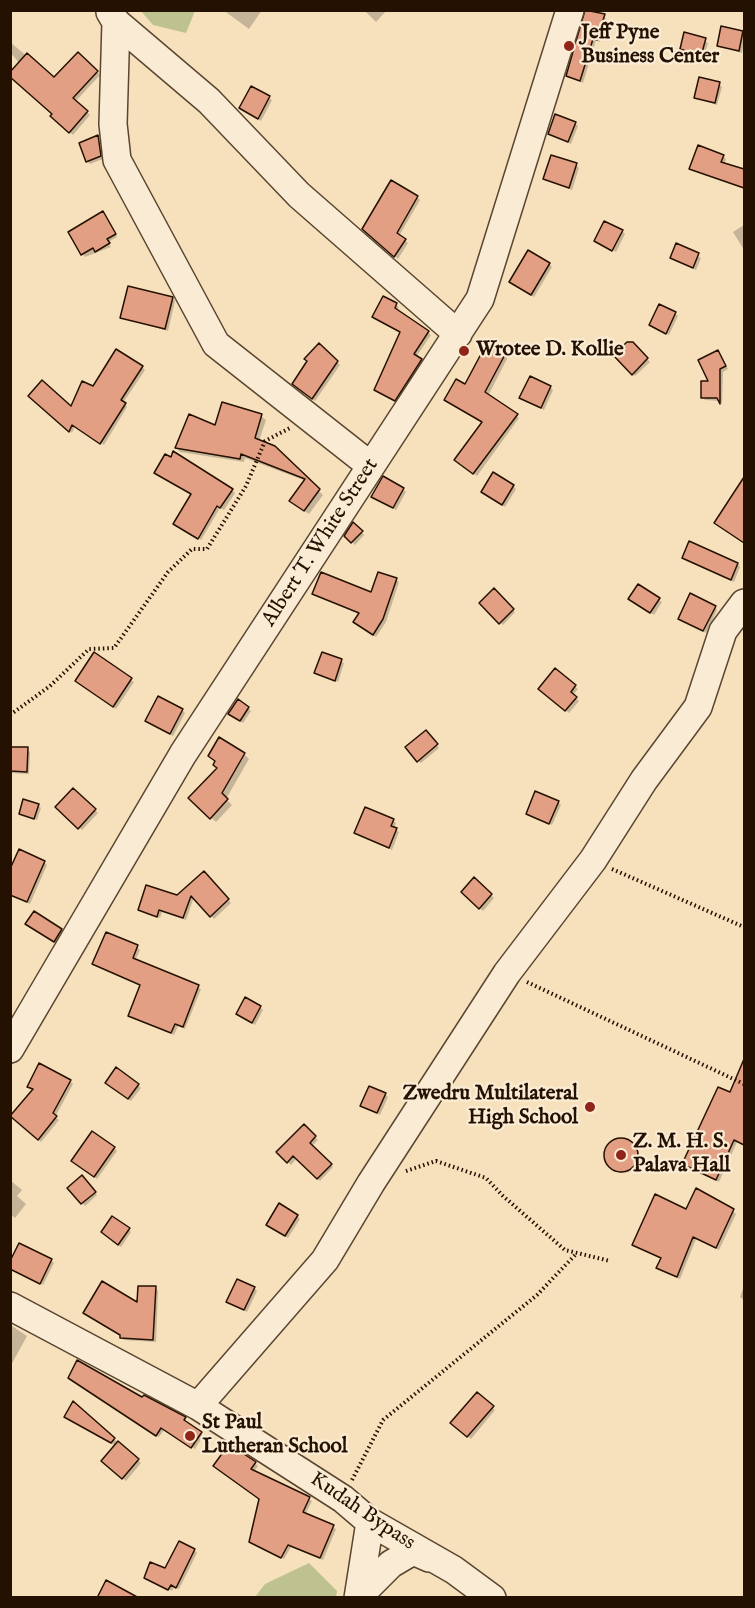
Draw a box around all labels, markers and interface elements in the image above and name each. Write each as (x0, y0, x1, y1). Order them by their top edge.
place label: Jeff Pyne Business Center (581, 21, 719, 71)
marker: Jeff Pyne Business Center (562, 39, 576, 53)
place label: Wrotee D. Kollie (476, 338, 624, 364)
marker: Wrotee D. Kollie (457, 344, 471, 358)
street label: Albert T. White Street (257, 454, 385, 632)
place label: Zwedru Multilateral High School (403, 1082, 578, 1132)
marker: Zwedru Multilateral High School (583, 1100, 597, 1114)
place label: Z. M. H. S. Palava Hall (633, 1130, 730, 1180)
marker: Z. M. H. S. Palava Hall (614, 1148, 628, 1162)
place label: St Paul Lutheran School (202, 1411, 348, 1461)
marker: St Paul Lutheran School (183, 1429, 197, 1443)
street label: Kudah Bypass (305, 1468, 419, 1556)

